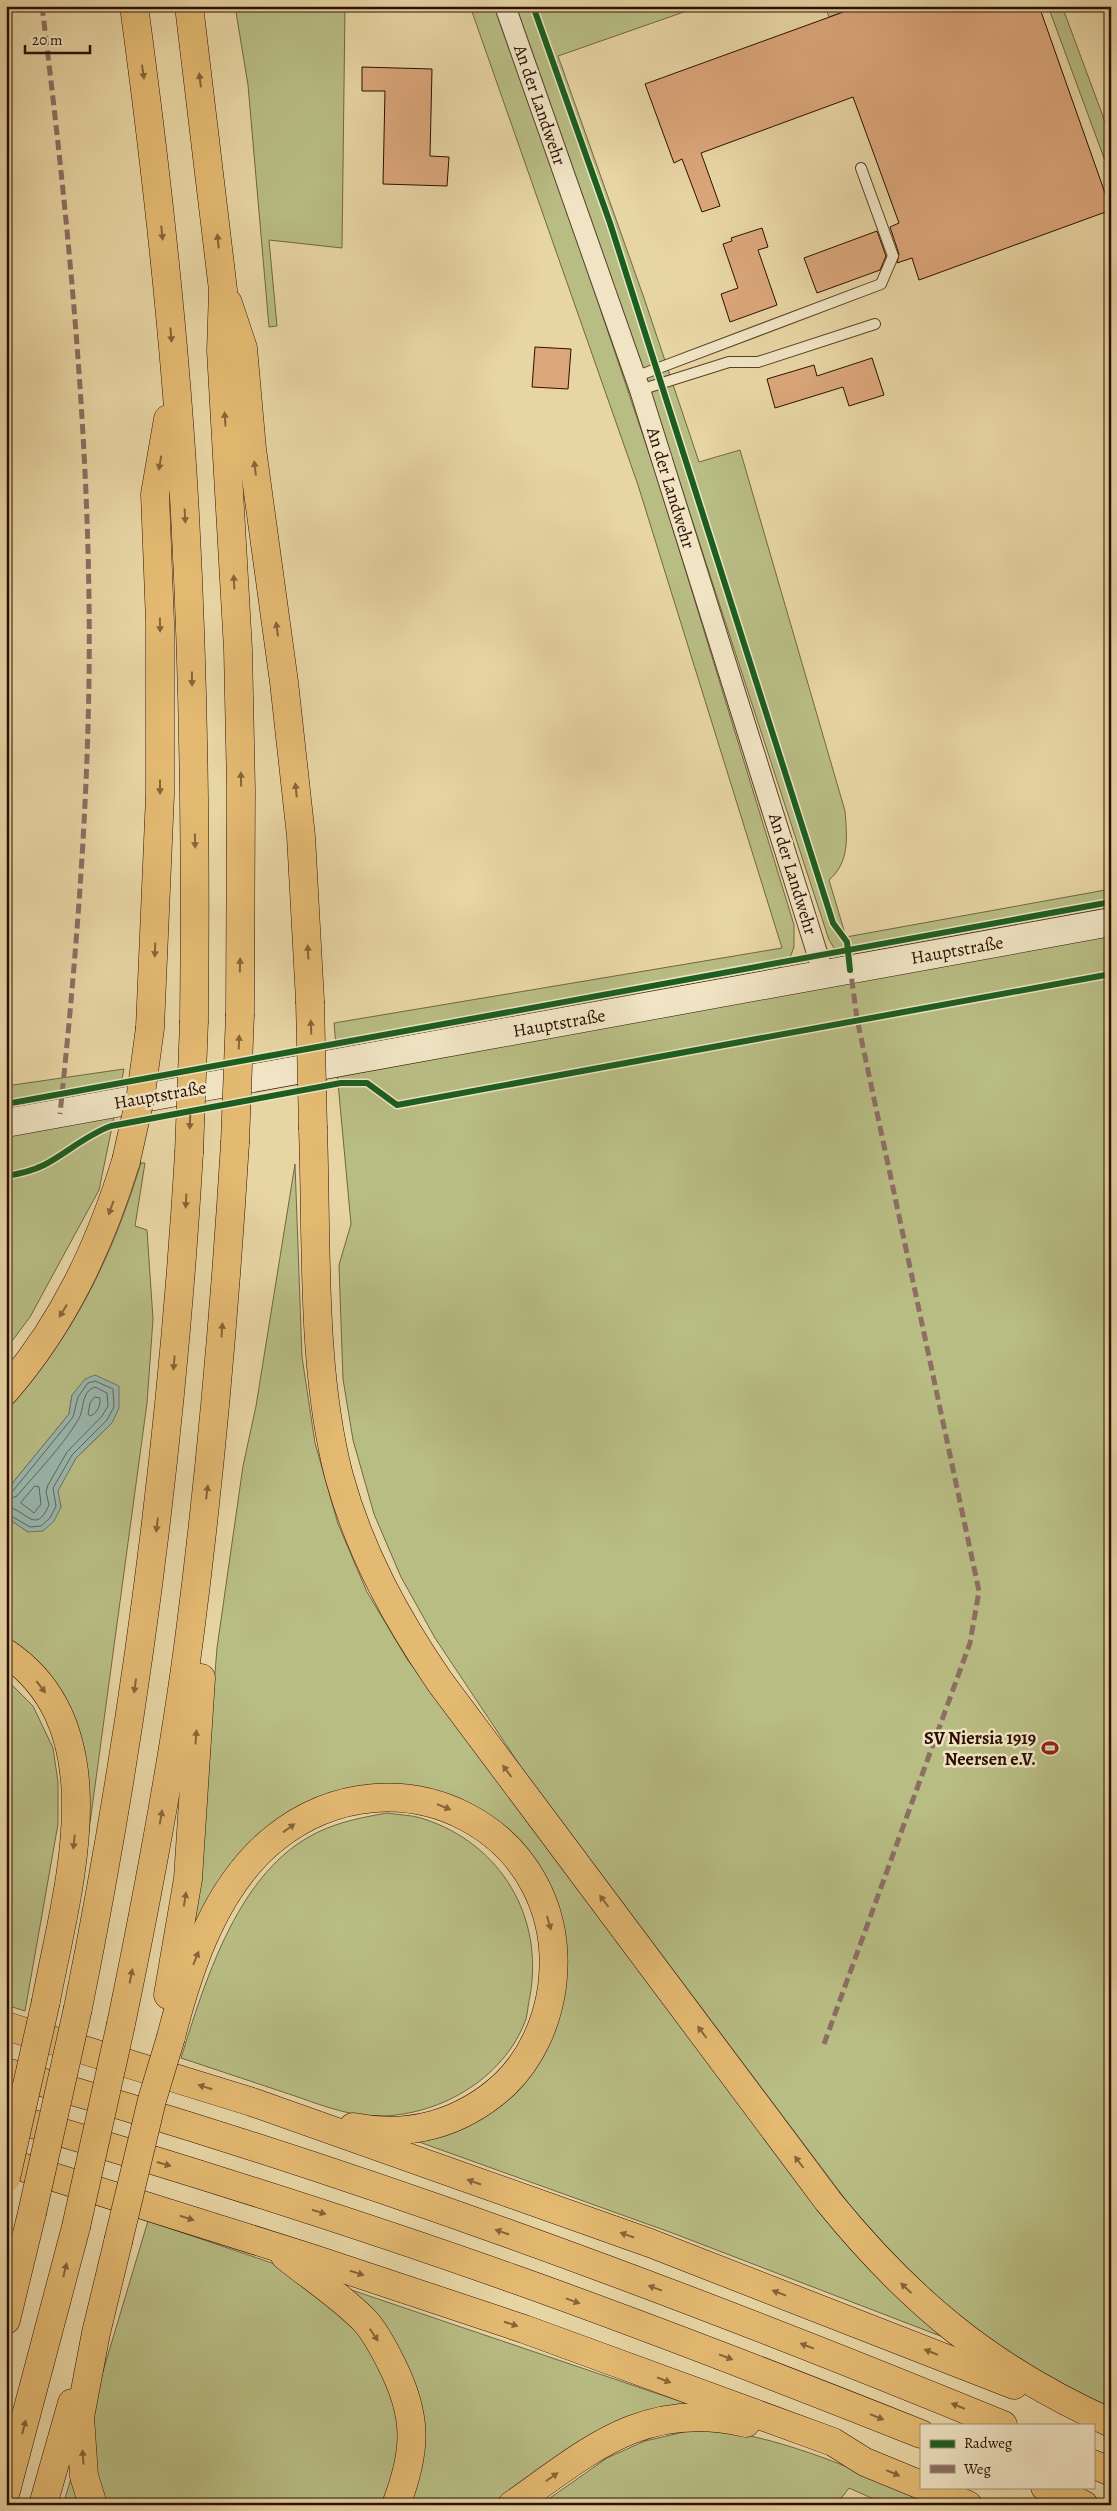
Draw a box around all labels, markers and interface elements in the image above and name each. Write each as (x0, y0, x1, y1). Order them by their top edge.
scale bar (25, 22, 90, 54)
text: 20 m (32, 30, 63, 50)
street label: An der Landwehr (508, 41, 572, 168)
one-way arrow (139, 64, 147, 80)
one-way arrow (195, 72, 203, 88)
one-way arrow (158, 226, 166, 242)
one-way arrow (214, 233, 222, 249)
one-way arrow (167, 328, 175, 344)
one-way arrow (221, 411, 229, 427)
street label: An der Landwehr (641, 423, 701, 552)
one-way arrow (156, 455, 164, 471)
one-way arrow (250, 460, 258, 476)
one-way arrow (182, 509, 190, 525)
one-way arrow (230, 573, 238, 589)
one-way arrow (156, 617, 164, 633)
one-way arrow (272, 621, 280, 637)
one-way arrow (188, 671, 196, 687)
one-way arrow (237, 771, 245, 787)
one-way arrow (156, 780, 164, 796)
one-way arrow (292, 782, 300, 798)
street label: An der Landwehr (763, 809, 823, 938)
one-way arrow (191, 833, 199, 849)
street label: Hauptstraße (909, 930, 1005, 970)
one-way arrow (150, 942, 158, 958)
one-way arrow (303, 944, 311, 960)
one-way arrow (237, 957, 245, 973)
street label: Hauptstraße (511, 1003, 607, 1043)
one-way arrow (307, 1019, 315, 1035)
one-way arrow (235, 1034, 243, 1050)
street label: Hauptstraße (112, 1075, 208, 1115)
one-way arrow (186, 1115, 194, 1131)
one-way arrow (182, 1193, 190, 1209)
one-way arrow (107, 1200, 114, 1215)
one-way arrow (58, 1305, 68, 1318)
one-way arrow (219, 1322, 227, 1338)
one-way arrow (170, 1356, 178, 1372)
one-way arrow (203, 1483, 211, 1499)
one-way arrow (153, 1517, 161, 1533)
one-way arrow (131, 1678, 139, 1694)
one-way arrow (35, 1681, 46, 1694)
place label: SV Niersia 1919 Neersen e.V. (924, 1726, 1036, 1771)
one-way arrow (192, 1729, 200, 1745)
sports icon: SV Niersia 1919 Neersen e.V. (1040, 1738, 1060, 1758)
one-way arrow (502, 1764, 512, 1778)
one-way arrow (437, 1804, 451, 1812)
one-way arrow (157, 1808, 165, 1824)
one-way arrow (282, 1823, 296, 1833)
one-way arrow (69, 1834, 77, 1850)
one-way arrow (181, 1891, 189, 1907)
one-way arrow (599, 1894, 609, 1908)
one-way arrow (545, 1915, 553, 1930)
one-way arrow (193, 1950, 200, 1965)
one-way arrow (127, 1969, 135, 1984)
one-way arrow (696, 2026, 707, 2039)
one-way arrow (198, 2083, 213, 2091)
one-way arrow (794, 2155, 804, 2169)
one-way arrow (156, 2160, 171, 2168)
one-way arrow (466, 2177, 481, 2185)
one-way arrow (312, 2209, 327, 2217)
one-way arrow (179, 2215, 194, 2222)
one-way arrow (495, 2228, 510, 2236)
one-way arrow (620, 2231, 635, 2239)
one-way arrow (61, 2263, 69, 2278)
one-way arrow (349, 2270, 364, 2277)
one-way arrow (901, 2282, 913, 2294)
one-way arrow (647, 2284, 662, 2292)
one-way arrow (772, 2289, 787, 2296)
one-way arrow (566, 2298, 581, 2305)
one-way arrow (504, 2321, 519, 2329)
one-way arrow (369, 2328, 379, 2341)
one-way arrow (800, 2341, 814, 2349)
one-way arrow (923, 2348, 938, 2356)
one-way arrow (719, 2354, 733, 2362)
one-way arrow (656, 2377, 671, 2384)
one-way arrow (951, 2402, 965, 2410)
one-way arrow (870, 2413, 885, 2421)
one-way arrow (21, 2420, 29, 2435)
legend (920, 2424, 1094, 2488)
text: Radweg (964, 2433, 1013, 2453)
one-way arrow (78, 2449, 86, 2465)
text: Weg (963, 2459, 991, 2479)
one-way arrow (886, 2470, 900, 2478)
one-way arrow (545, 2472, 559, 2482)

